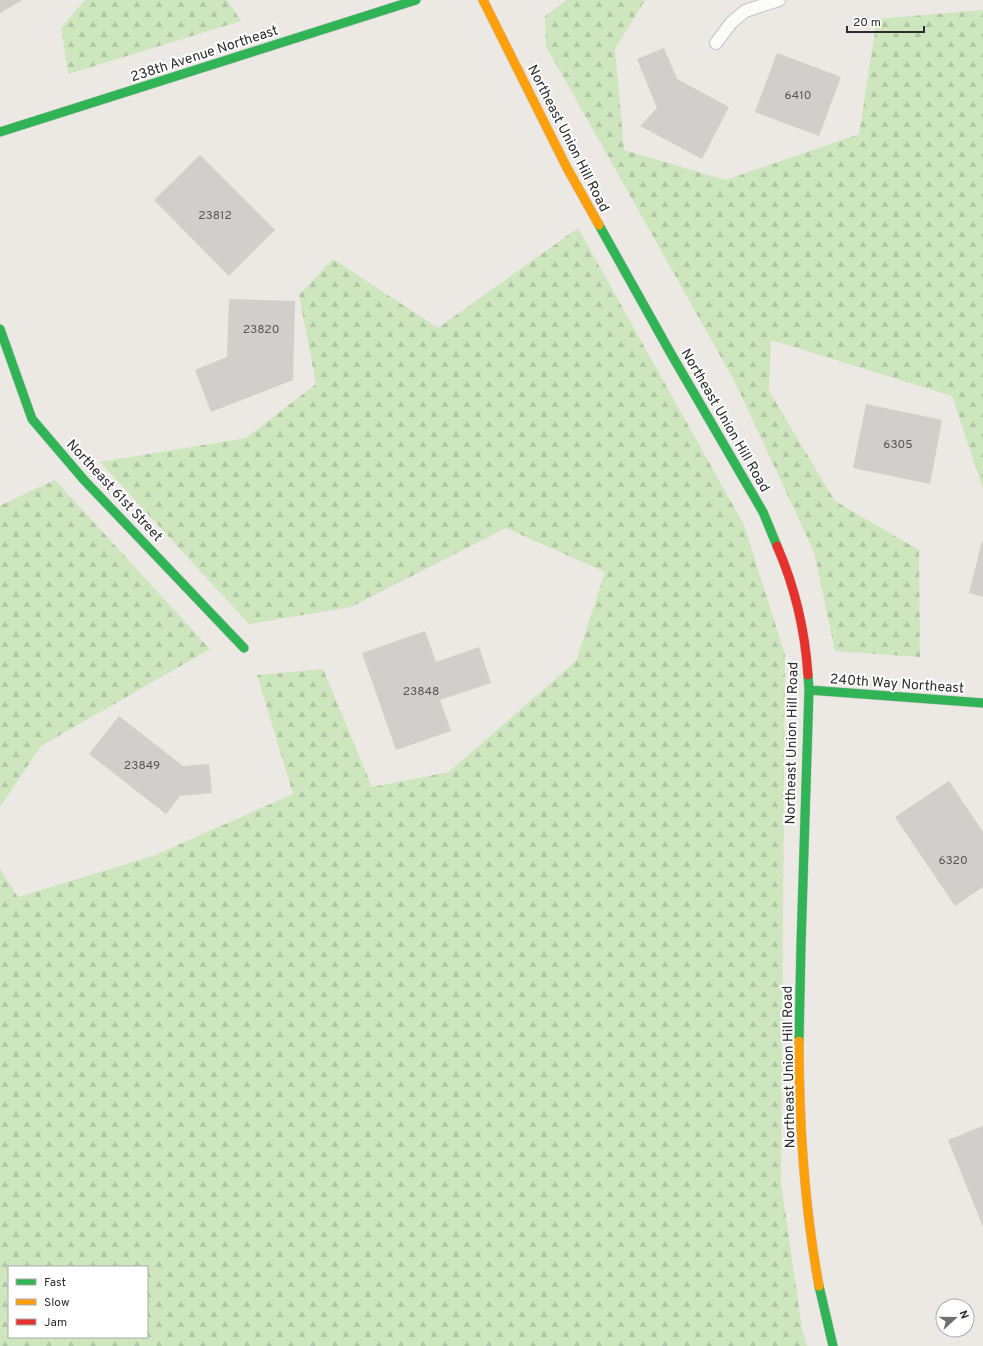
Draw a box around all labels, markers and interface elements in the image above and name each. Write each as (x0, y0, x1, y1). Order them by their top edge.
scale bar (847, 8, 924, 34)
text: 20 m (853, 15, 881, 31)
street label: 238th Avenue Northeast (129, 23, 280, 86)
street label: Northeast Union Hill Road (523, 62, 612, 215)
house number: 6410 (785, 88, 811, 104)
house number: 23812 (198, 208, 232, 224)
house number: 23820 (243, 322, 279, 338)
street label: Northeast Union Hill Road (677, 346, 773, 495)
street label: Northeast 61st Street (62, 437, 166, 546)
house number: 6305 (883, 437, 913, 453)
street label: Northeast Union Hill Road (783, 662, 802, 824)
street label: 240th Way Northeast (829, 671, 965, 698)
house number: 23848 (403, 684, 439, 700)
house number: 23849 (124, 758, 160, 774)
house number: 6320 (938, 853, 968, 869)
street label: Northeast Union Hill Road (780, 986, 799, 1148)
legend (8, 1266, 148, 1338)
text: Fast (44, 1275, 66, 1291)
text: Slow (44, 1295, 70, 1311)
north arrow (935, 1298, 975, 1338)
text: N (955, 1309, 971, 1321)
text: Jam (44, 1315, 67, 1331)

